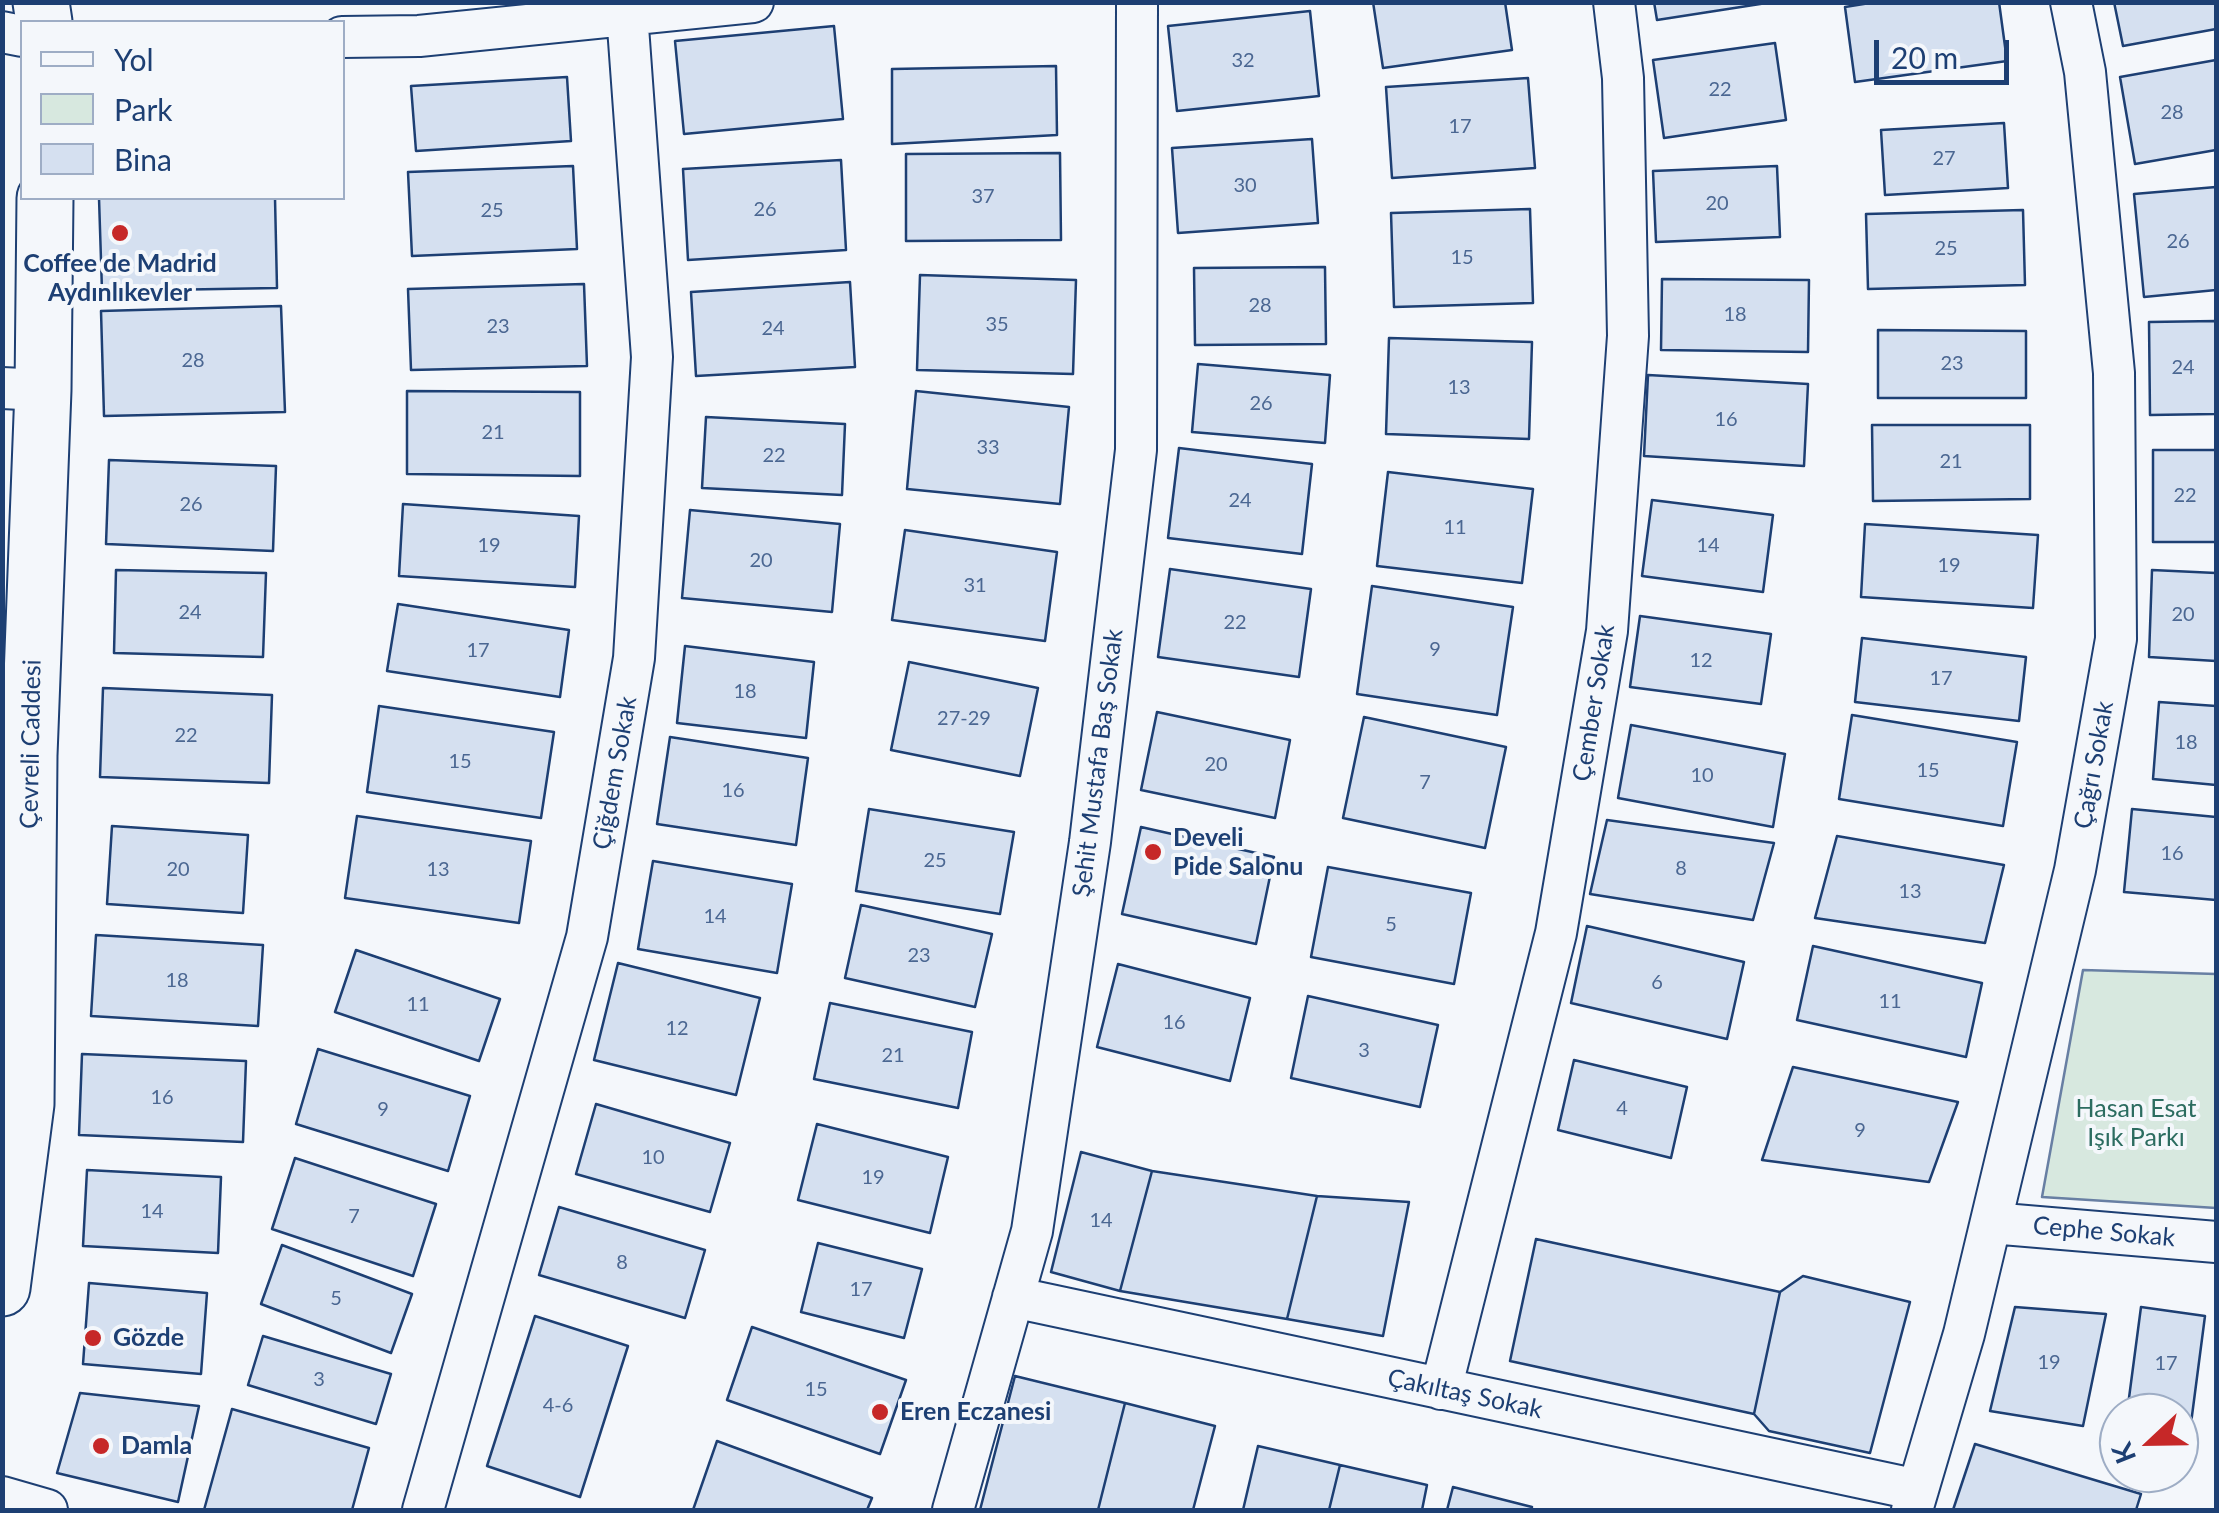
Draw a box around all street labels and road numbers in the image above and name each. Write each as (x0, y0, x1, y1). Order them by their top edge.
street label: Çember Sokak (1567, 622, 1621, 784)
street label: Şehit Mustafa Baş Sokak (1067, 627, 1129, 899)
street label: Çevreli Caddesi (15, 659, 47, 829)
street label: Çiğdem Sokak (587, 694, 643, 852)
street label: Çağrı Sokak (2068, 699, 2120, 831)
street label: Cephe Sokak (2032, 1211, 2176, 1253)
street label: Çakıltaş Sokak (1385, 1363, 1545, 1425)

